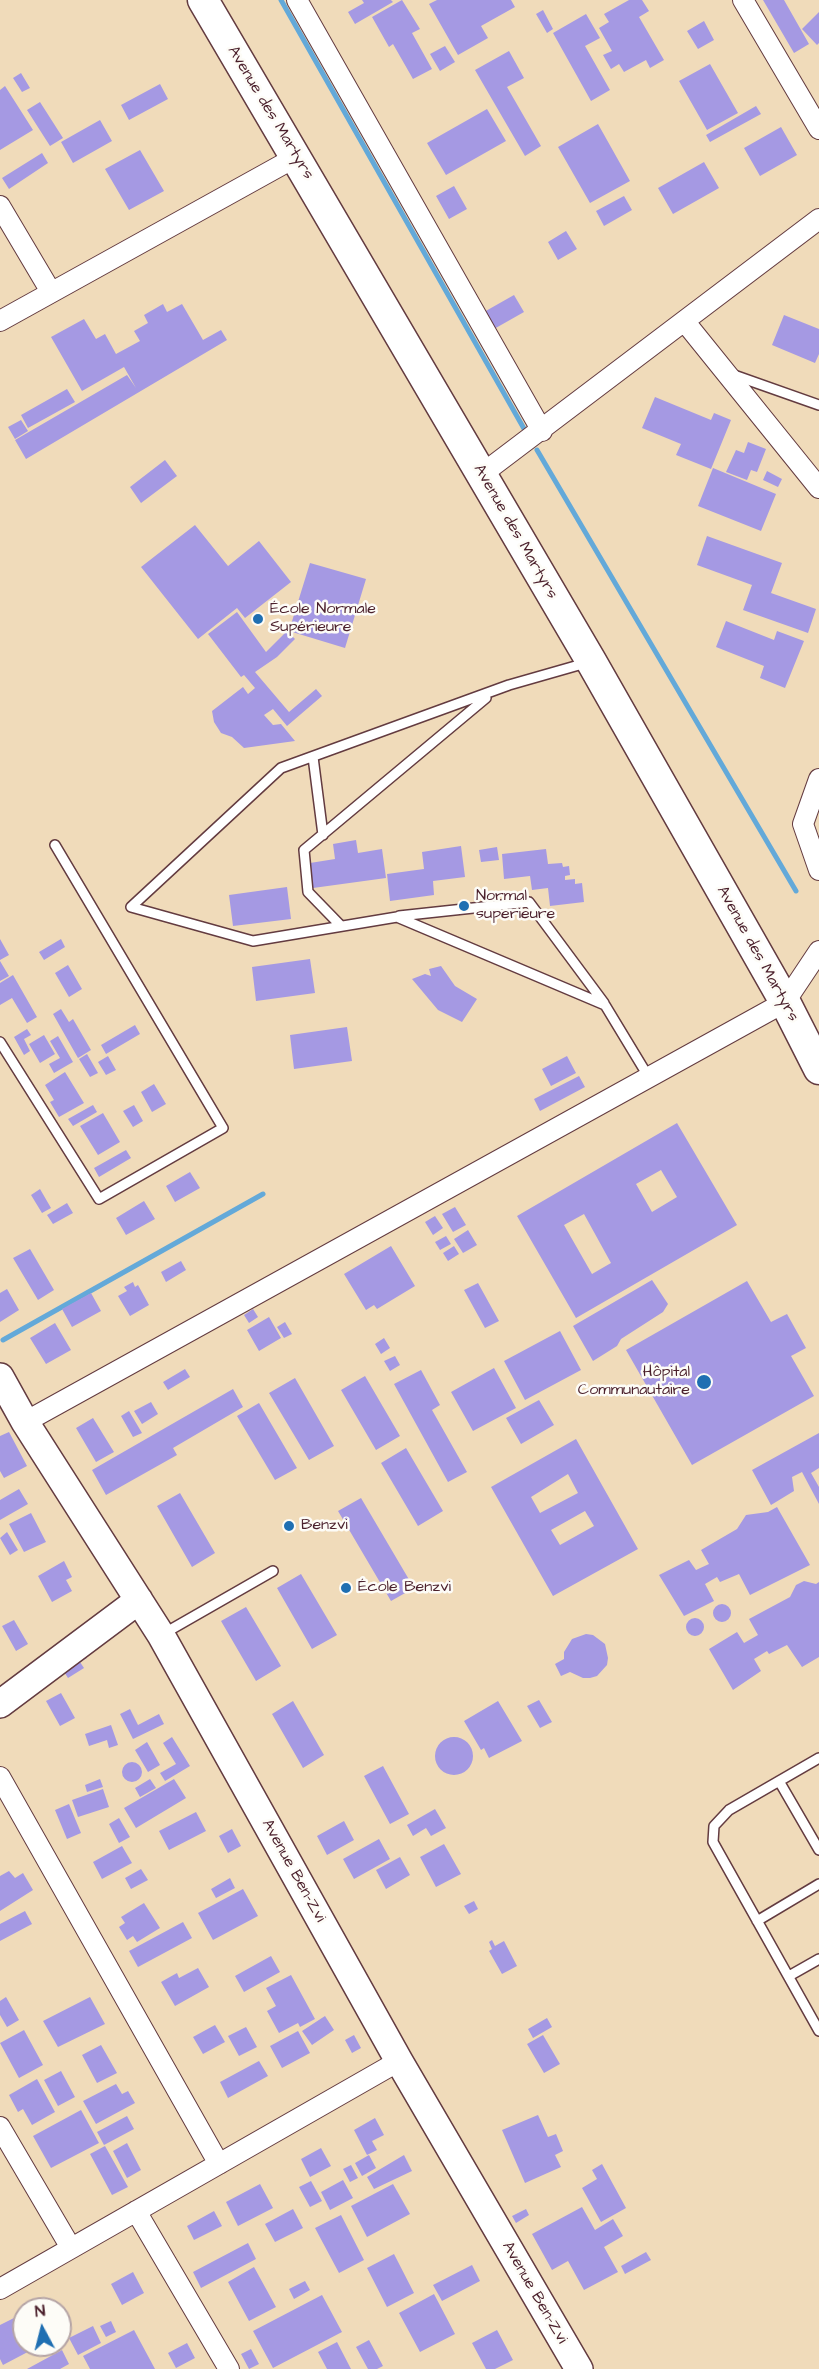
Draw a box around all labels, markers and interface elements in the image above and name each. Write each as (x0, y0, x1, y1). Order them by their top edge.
street label: Avenue des Martyrs (223, 43, 317, 183)
street label: Avenue des Martyrs (469, 461, 561, 603)
place label: École Normale Supérieure (270, 600, 376, 638)
marker: École Normale Supérieure (251, 612, 265, 626)
street label: Avenue des Martyrs (712, 883, 802, 1025)
place label: Normal superieure (476, 887, 555, 925)
marker: Normal superieure (457, 899, 471, 913)
place label: Hôpital Communautaire (578, 1363, 690, 1401)
marker: Hôpital Communautaire (695, 1373, 713, 1391)
place label: Benzvi (301, 1516, 348, 1536)
marker: Benzvi (282, 1519, 296, 1533)
place label: École Benzvi (358, 1578, 451, 1598)
marker: École Benzvi (339, 1581, 353, 1595)
street label: Avenue Ben-Zvi (257, 1816, 329, 1926)
street label: Avenue Ben-Zvi (497, 2239, 571, 2347)
north arrow (12, 2297, 72, 2357)
text: N (34, 2300, 46, 2323)

